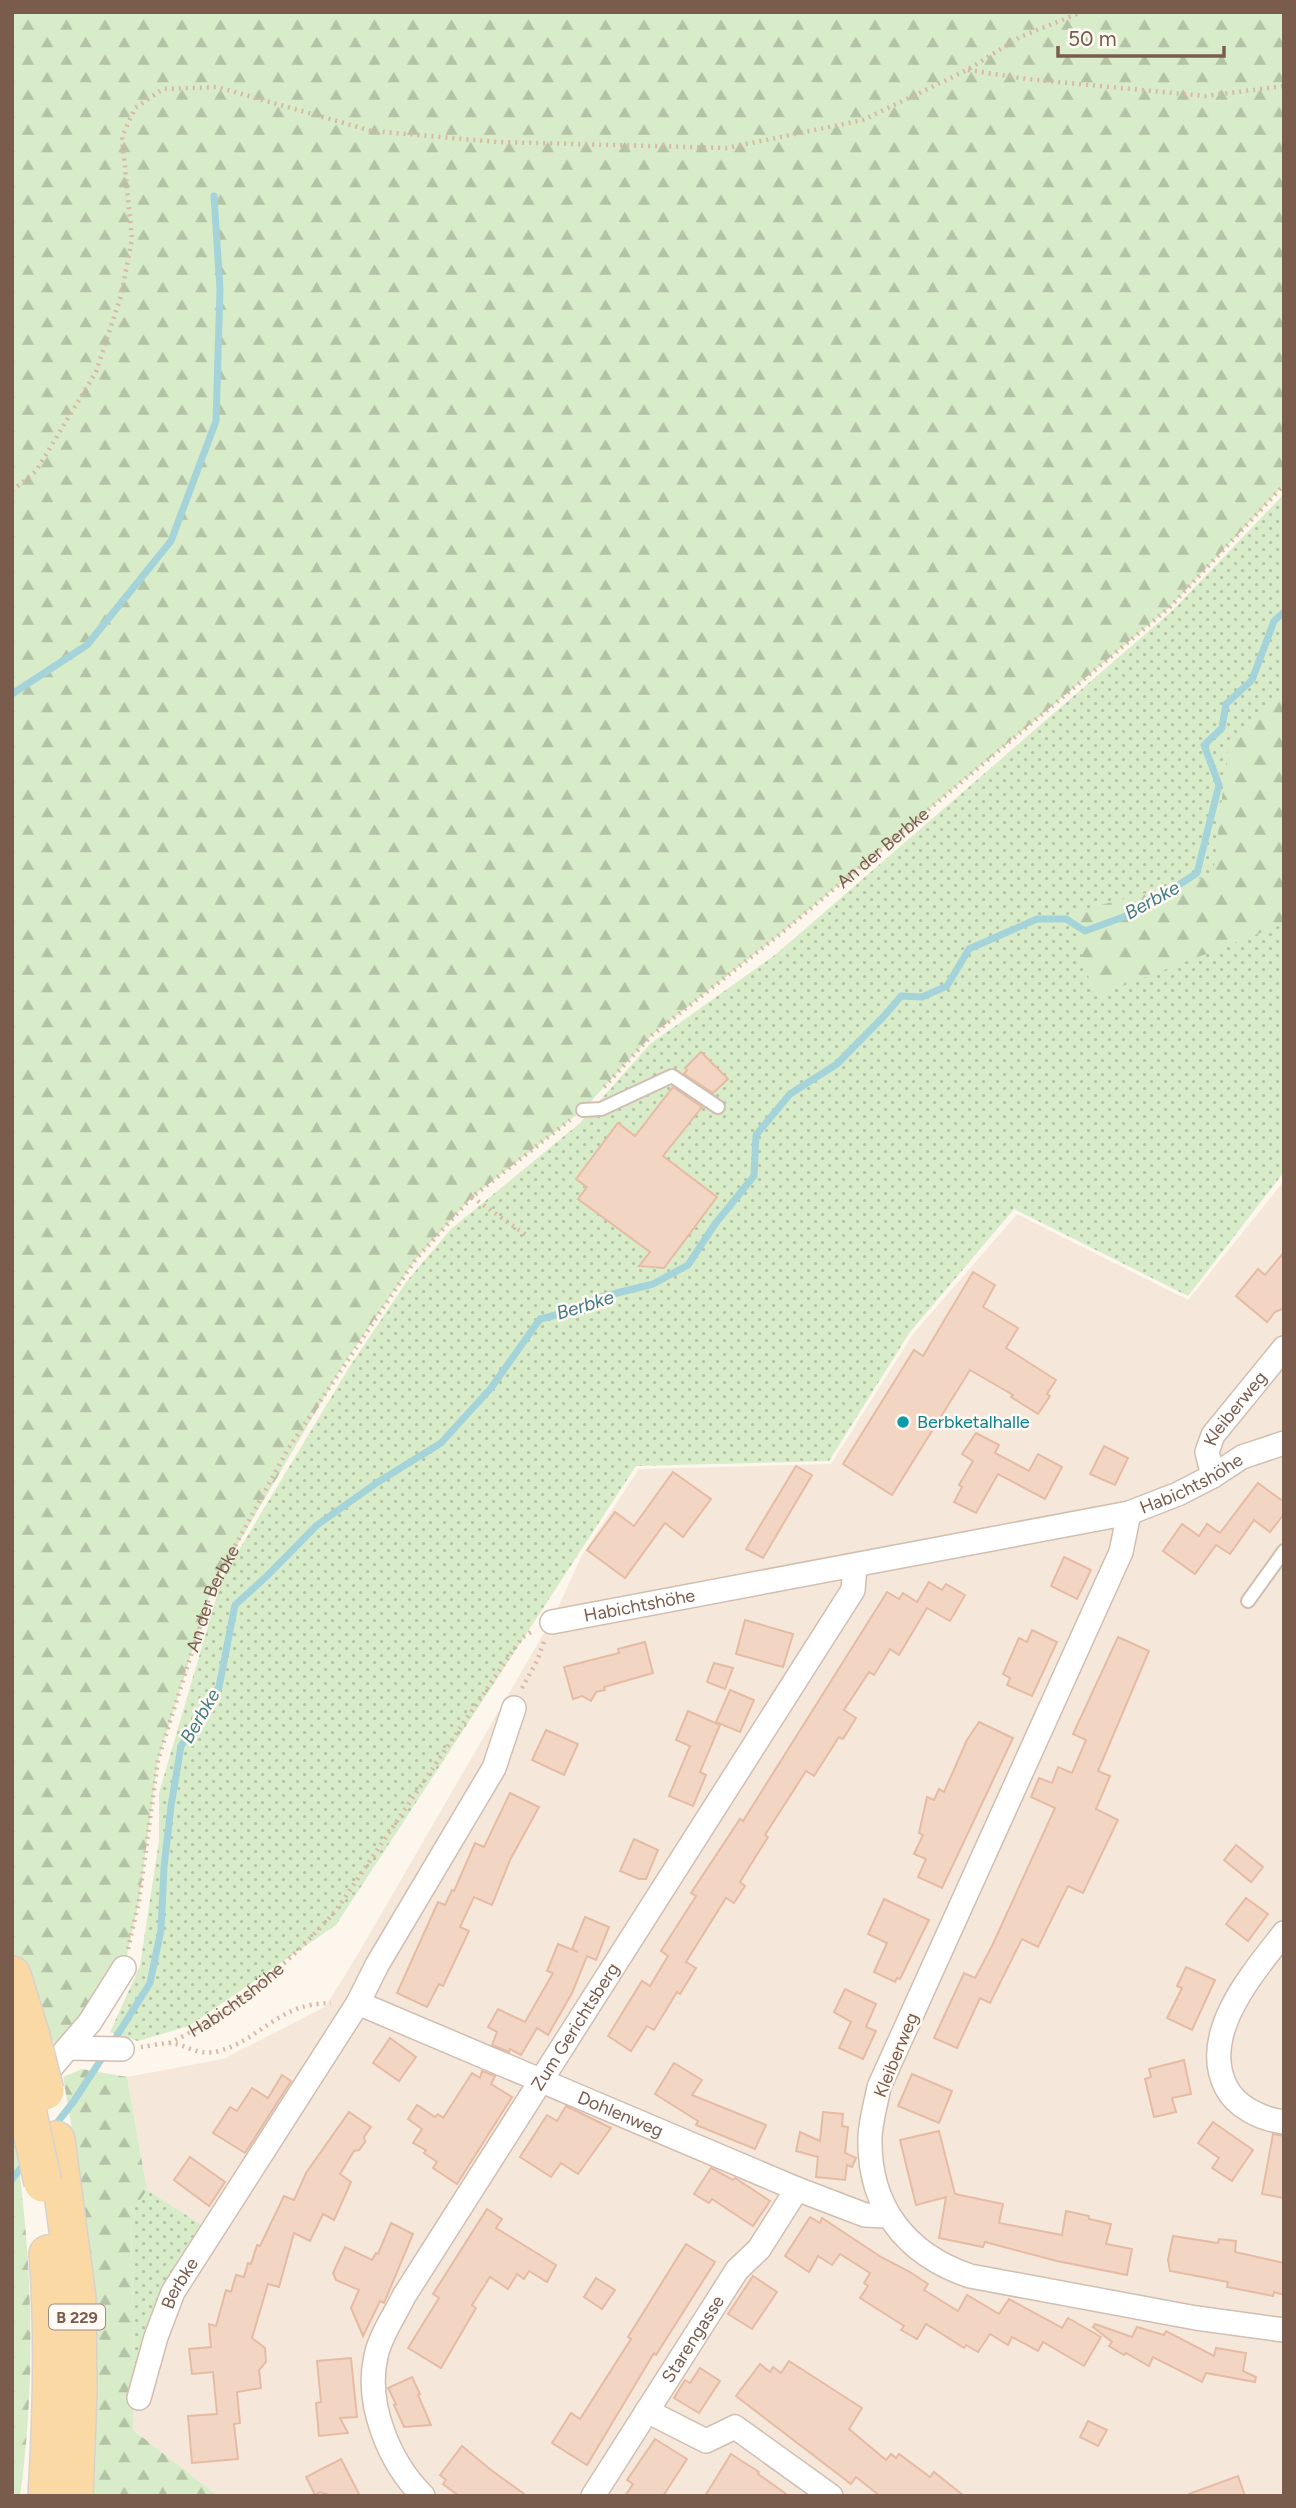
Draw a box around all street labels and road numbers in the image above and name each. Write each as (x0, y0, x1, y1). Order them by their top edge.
street label: An der Berbke (832, 803, 934, 893)
street label: Kleiberweg (1199, 1367, 1272, 1449)
street label: Habichtshöhe (1137, 1448, 1247, 1519)
street label: An der Berbke (182, 1541, 244, 1655)
street label: Habichtshöhe (582, 1584, 697, 1627)
street label: Habichtshöhe (184, 1958, 288, 2042)
street label: Zum Gerichtsberg (527, 1959, 624, 2095)
street label: Kleiberweg (869, 2009, 923, 2101)
street label: Dohlenweg (574, 2086, 667, 2142)
street label: Berbke (157, 2253, 203, 2312)
street label: Starengasse (657, 2291, 729, 2387)
road number: B 229 (49, 2304, 105, 2330)

